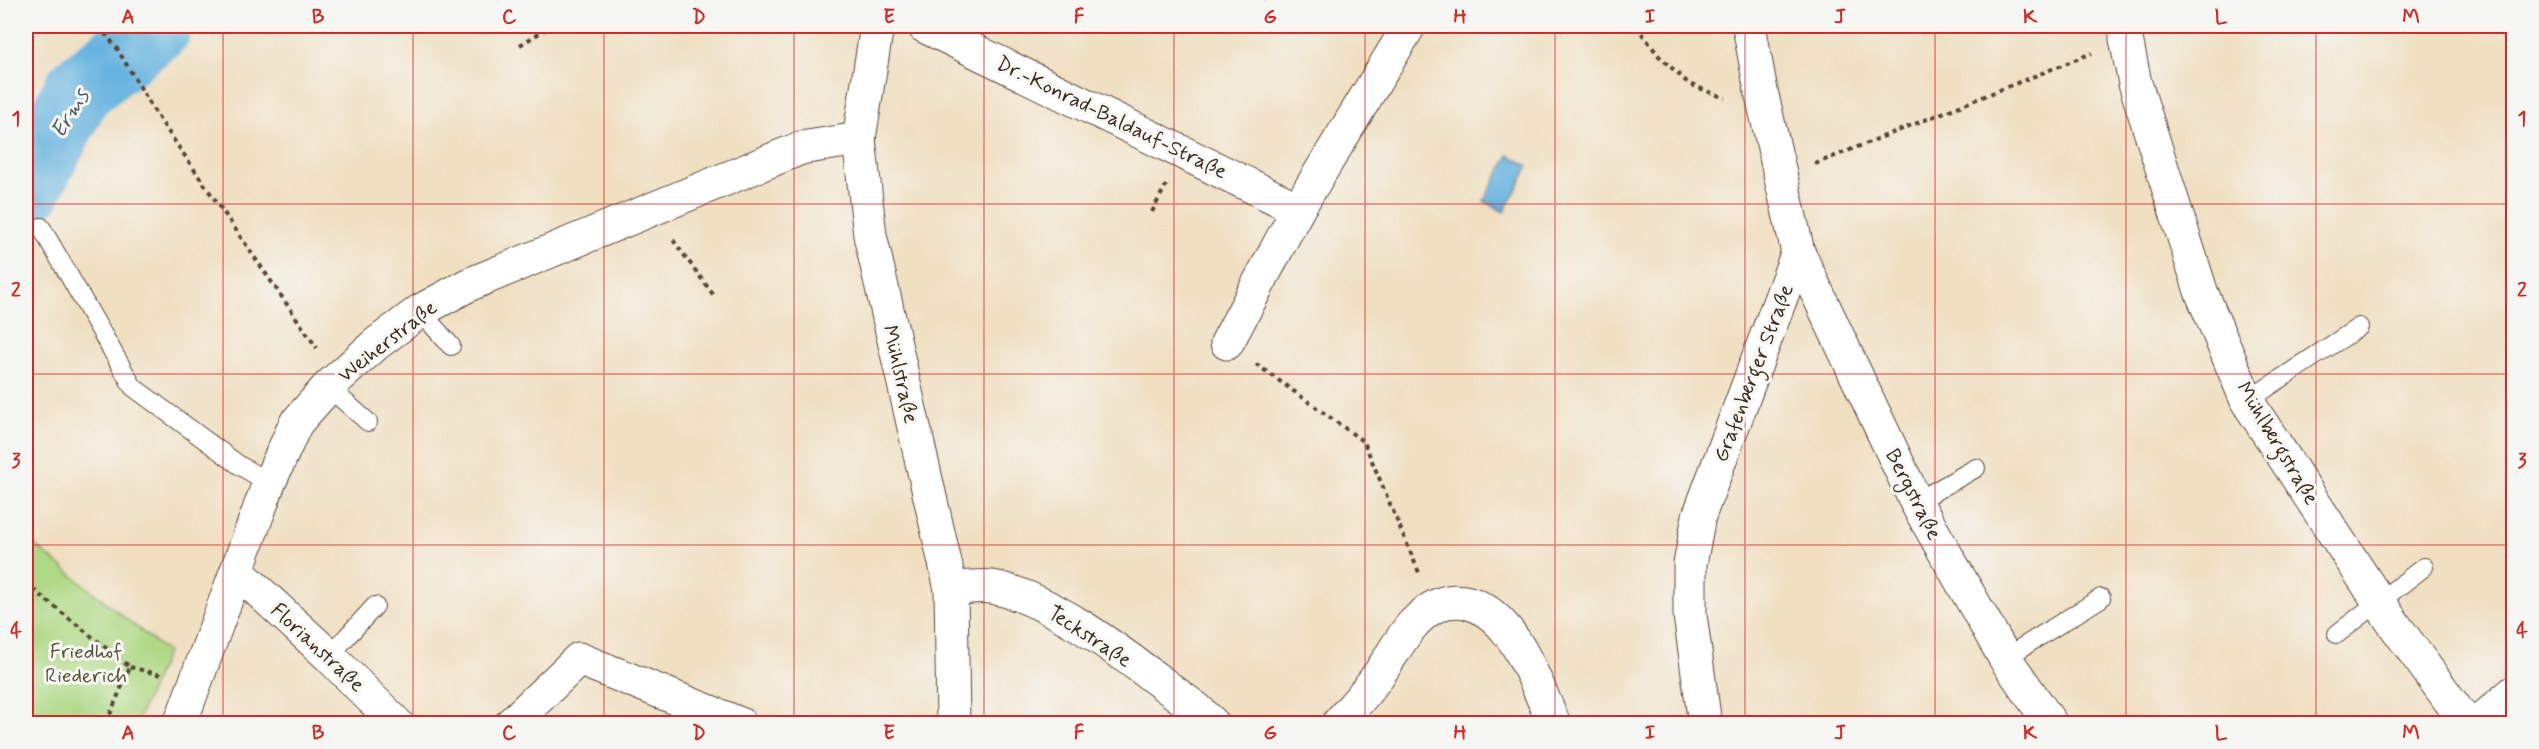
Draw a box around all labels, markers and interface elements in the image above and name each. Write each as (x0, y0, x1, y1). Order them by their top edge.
text: A (121, 4, 135, 31)
text: B (312, 4, 325, 31)
text: C (502, 4, 517, 31)
text: D (692, 4, 706, 31)
text: E (883, 4, 895, 31)
text: F (1074, 4, 1085, 31)
text: G (1263, 4, 1277, 31)
text: H (1453, 4, 1467, 31)
text: I (1645, 4, 1655, 31)
text: J (1834, 4, 1846, 31)
text: K (2023, 4, 2038, 31)
text: L (2215, 4, 2228, 31)
text: M (2402, 4, 2420, 31)
street label: Dr.-Konrad-Baldauf-Straße (992, 50, 1232, 186)
water label: Erms (45, 83, 98, 143)
text: 1 (12, 106, 20, 133)
text: 1 (2518, 106, 2526, 133)
text: 2 (11, 277, 21, 304)
text: 2 (2517, 277, 2527, 304)
street label: Grafenberger Straße (1707, 280, 1803, 467)
street label: Weiherstraße (332, 294, 443, 389)
street label: Mühlstraße (875, 322, 925, 426)
street label: Mühlbergstraße (2228, 377, 2325, 511)
street label: Bergstraße (1877, 444, 1948, 545)
text: 3 (11, 448, 21, 475)
text: 3 (2517, 448, 2527, 475)
street label: Florianstraße (264, 597, 370, 699)
street label: Teckstraße (1042, 599, 1137, 674)
text: 4 (10, 618, 22, 645)
text: 4 (2516, 618, 2528, 645)
park label: Friedhof Riederich (45, 638, 127, 690)
text: A (121, 720, 135, 747)
text: B (312, 720, 325, 747)
text: C (502, 720, 517, 747)
text: D (692, 720, 706, 747)
text: E (883, 720, 895, 747)
text: F (1074, 720, 1085, 747)
text: G (1263, 720, 1277, 747)
text: H (1453, 720, 1467, 747)
text: I (1645, 720, 1655, 747)
text: J (1834, 720, 1846, 747)
text: K (2023, 720, 2038, 747)
text: L (2215, 720, 2228, 747)
text: M (2402, 720, 2420, 747)

